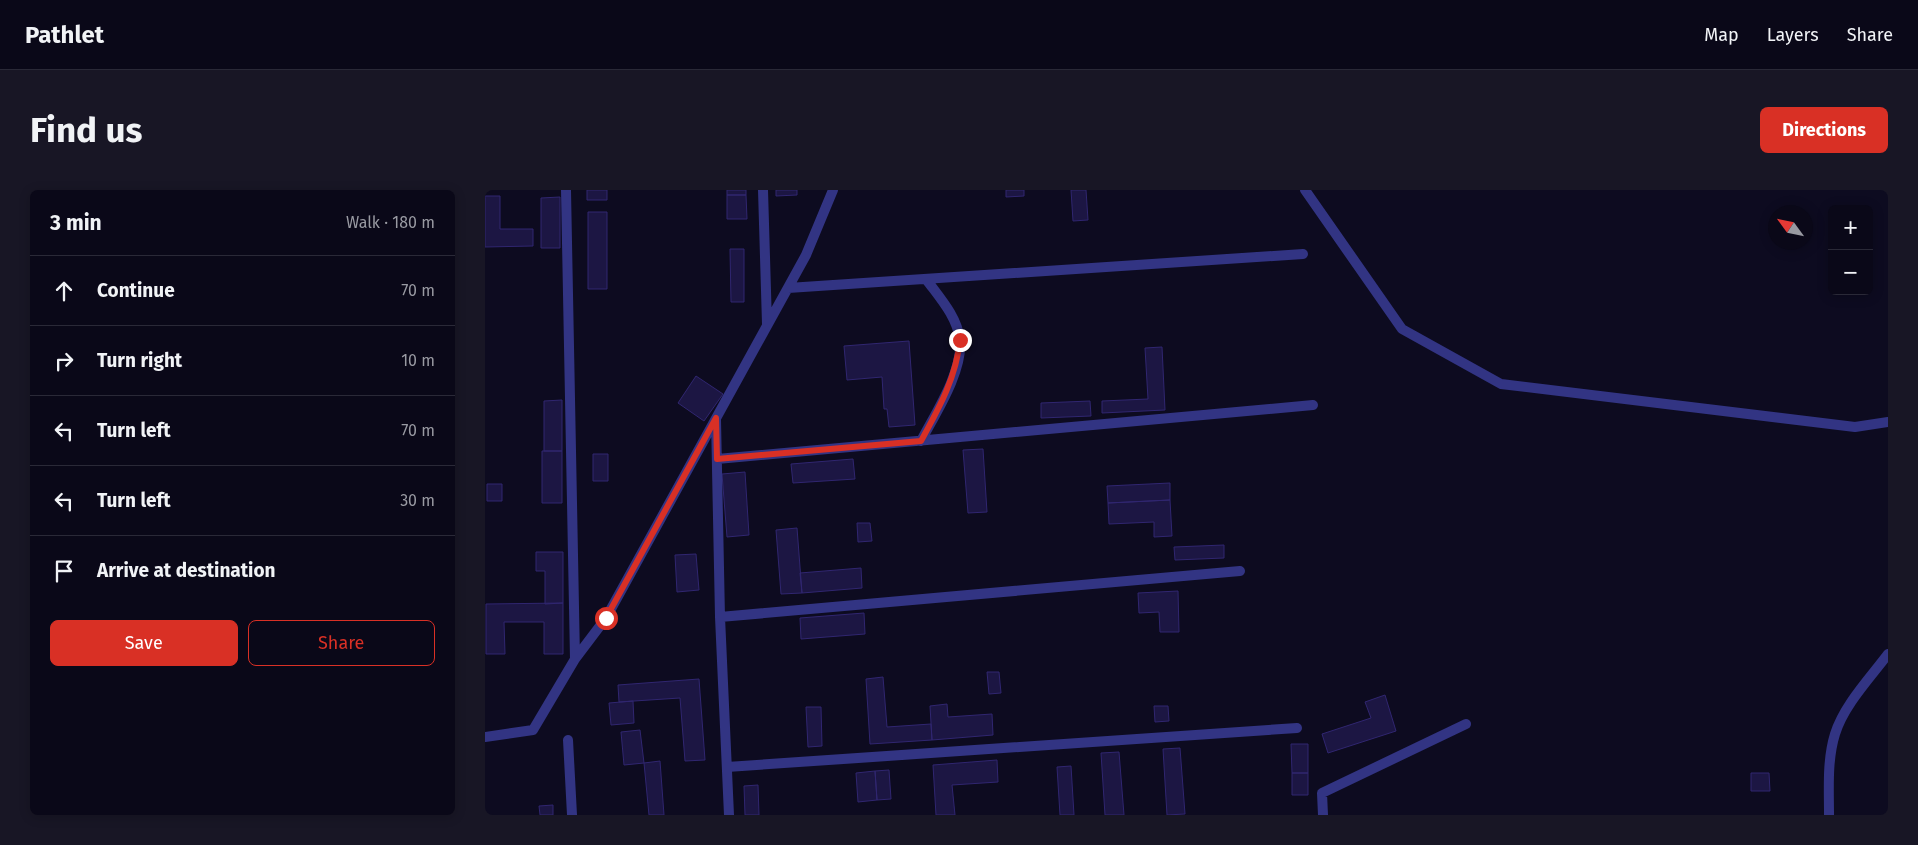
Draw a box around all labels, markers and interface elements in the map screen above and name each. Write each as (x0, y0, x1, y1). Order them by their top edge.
text: Pathlet (25, 21, 104, 49)
text: Map (1704, 24, 1739, 46)
text: Layers (1767, 24, 1819, 46)
text: Share (1847, 24, 1893, 46)
button: Directions (1760, 107, 1888, 153)
text: Find us (30, 109, 142, 151)
north arrow (1768, 205, 1813, 250)
map controls (1828, 205, 1873, 295)
button: + (1828, 205, 1873, 250)
text: 3 min (50, 210, 102, 236)
text: Walk · 180 m (346, 213, 435, 232)
button: − (1828, 250, 1873, 295)
icon: ahead (50, 277, 78, 305)
text: Continue (97, 279, 175, 302)
text: 70 m (401, 281, 435, 300)
route end (949, 329, 972, 352)
icon: right (50, 347, 78, 375)
text: Turn right (97, 349, 182, 372)
text: 10 m (401, 351, 435, 370)
icon: left (50, 417, 78, 445)
text: Turn left (97, 419, 171, 442)
text: 70 m (401, 421, 435, 440)
icon: left (50, 487, 78, 515)
text: Turn left (97, 489, 171, 512)
text: 30 m (400, 491, 435, 510)
icon: arrive (50, 557, 78, 585)
text: Arrive at destination (97, 559, 276, 582)
route start (595, 607, 618, 630)
button: Save (50, 620, 238, 666)
button: Share (248, 620, 435, 666)

